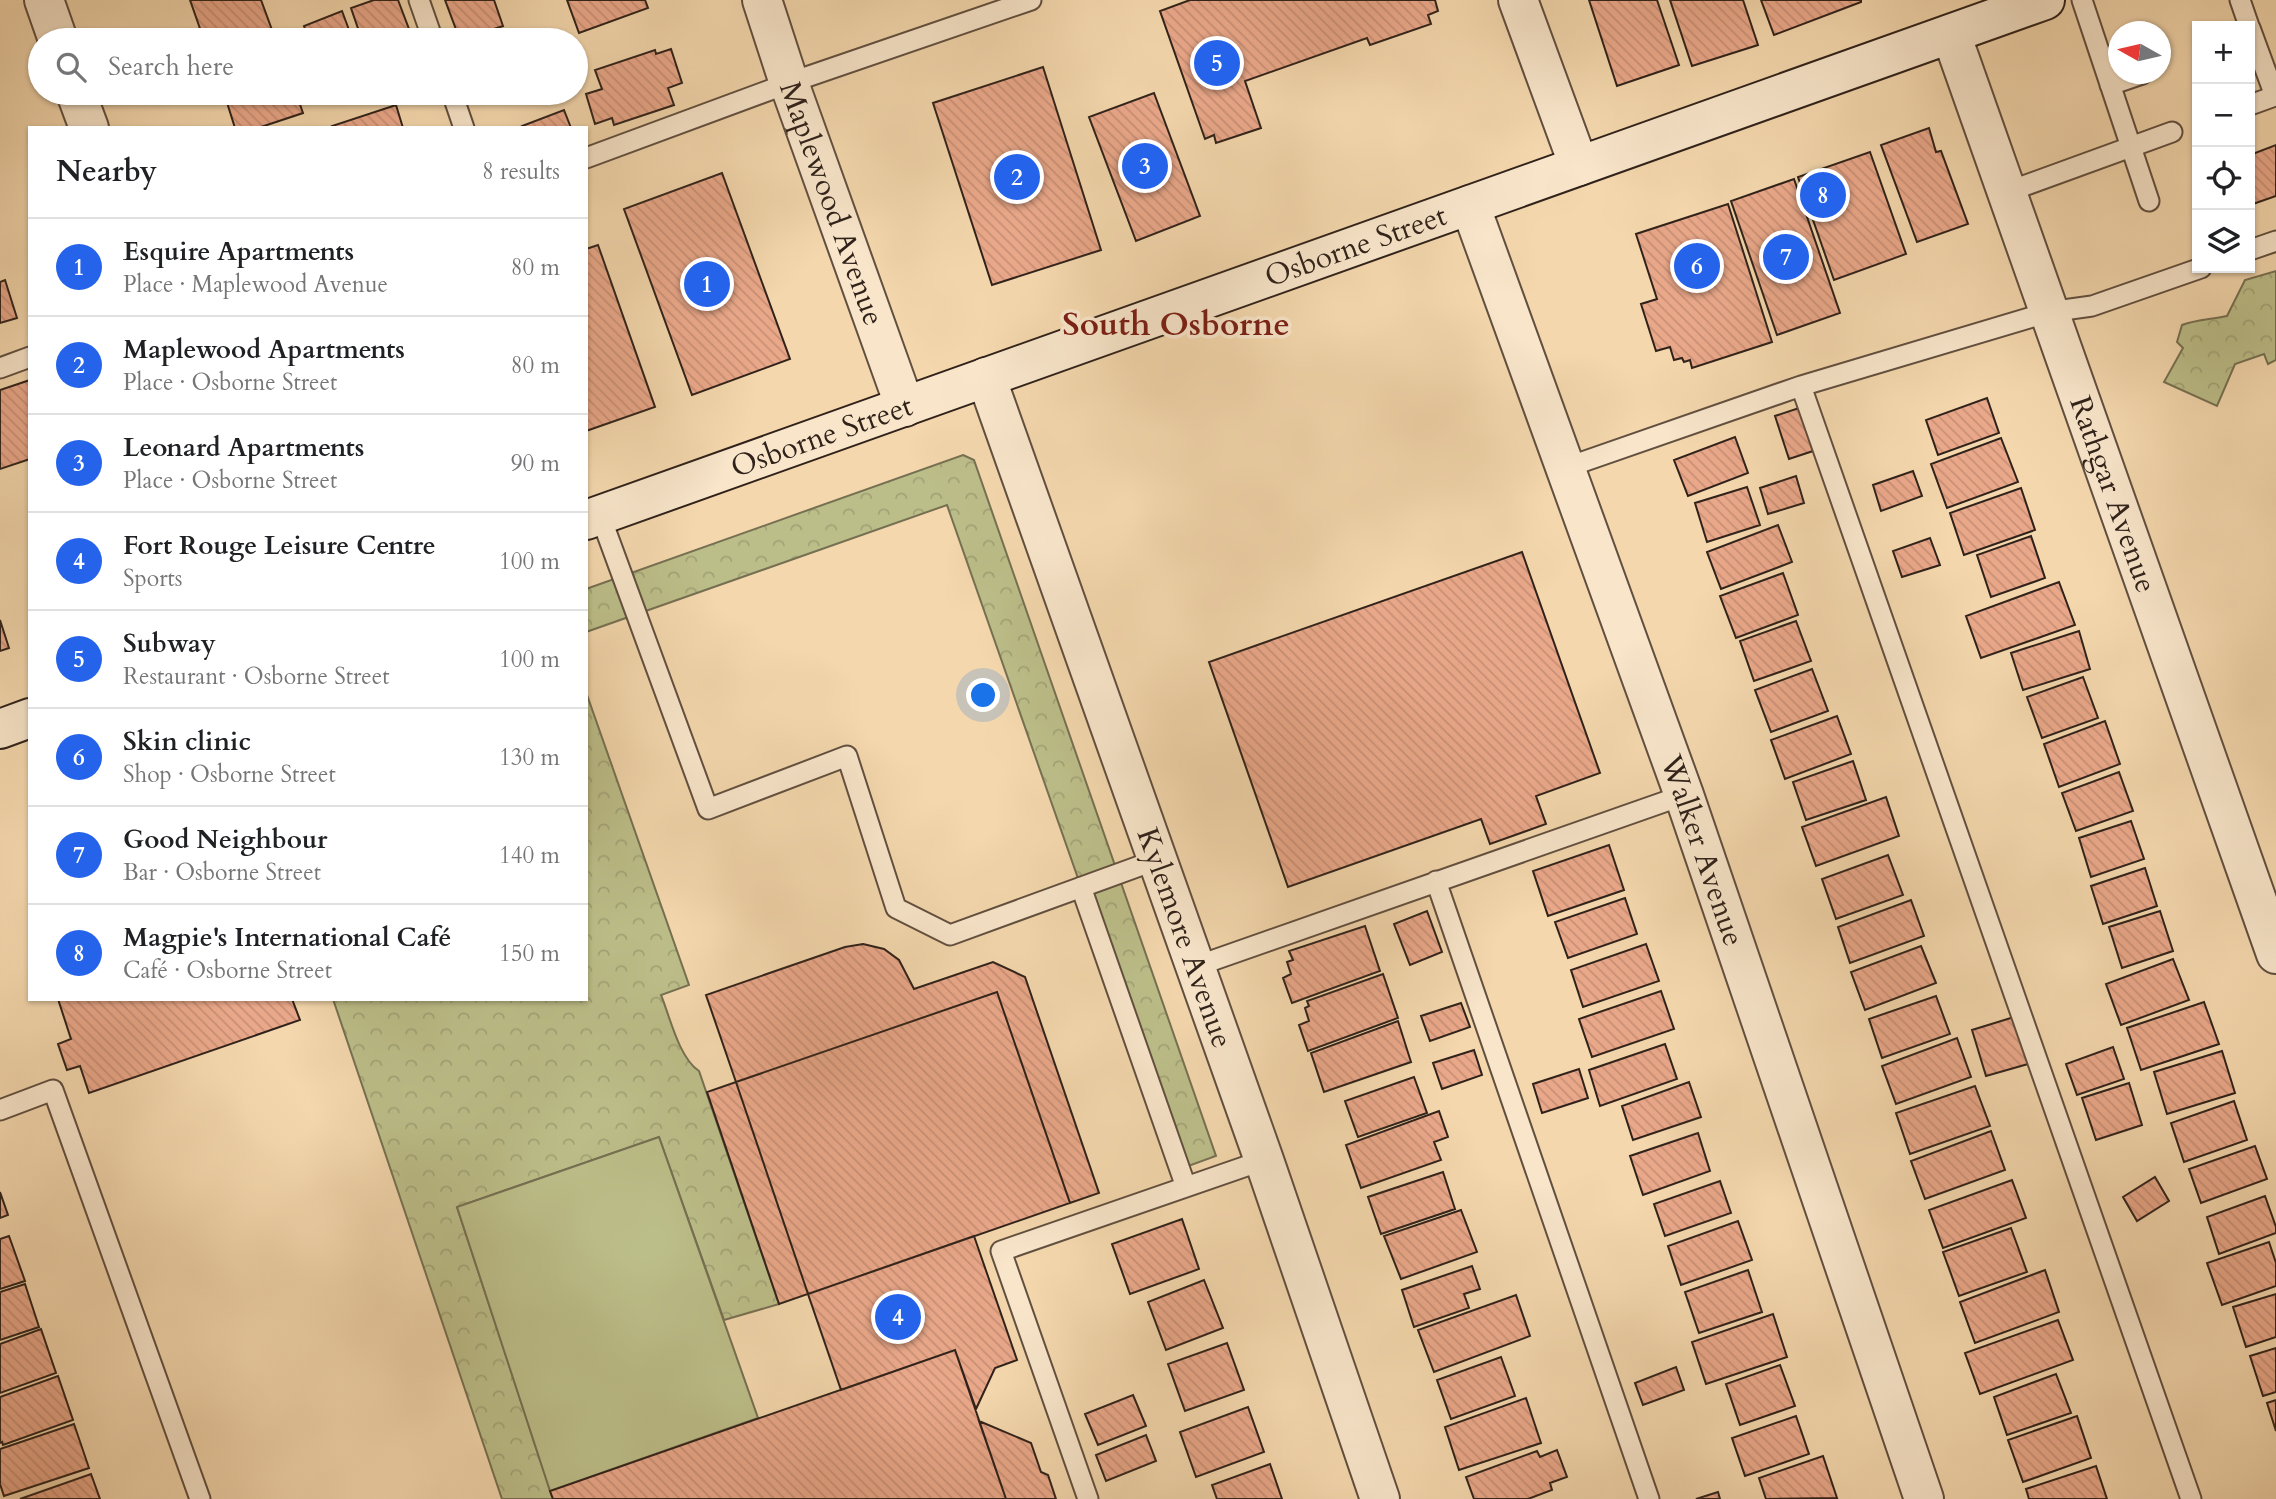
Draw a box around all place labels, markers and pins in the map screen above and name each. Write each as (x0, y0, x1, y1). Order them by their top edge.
pin: 5 (1194, 37, 1240, 89)
pin: 3 (1122, 140, 1168, 192)
pin: 2 (994, 151, 1040, 203)
pin: 8 (1800, 169, 1846, 221)
pin: 7 (1763, 231, 1809, 283)
pin: 6 (1674, 240, 1720, 292)
pin: 1 (684, 258, 730, 310)
pin: 4 (875, 1291, 921, 1343)

